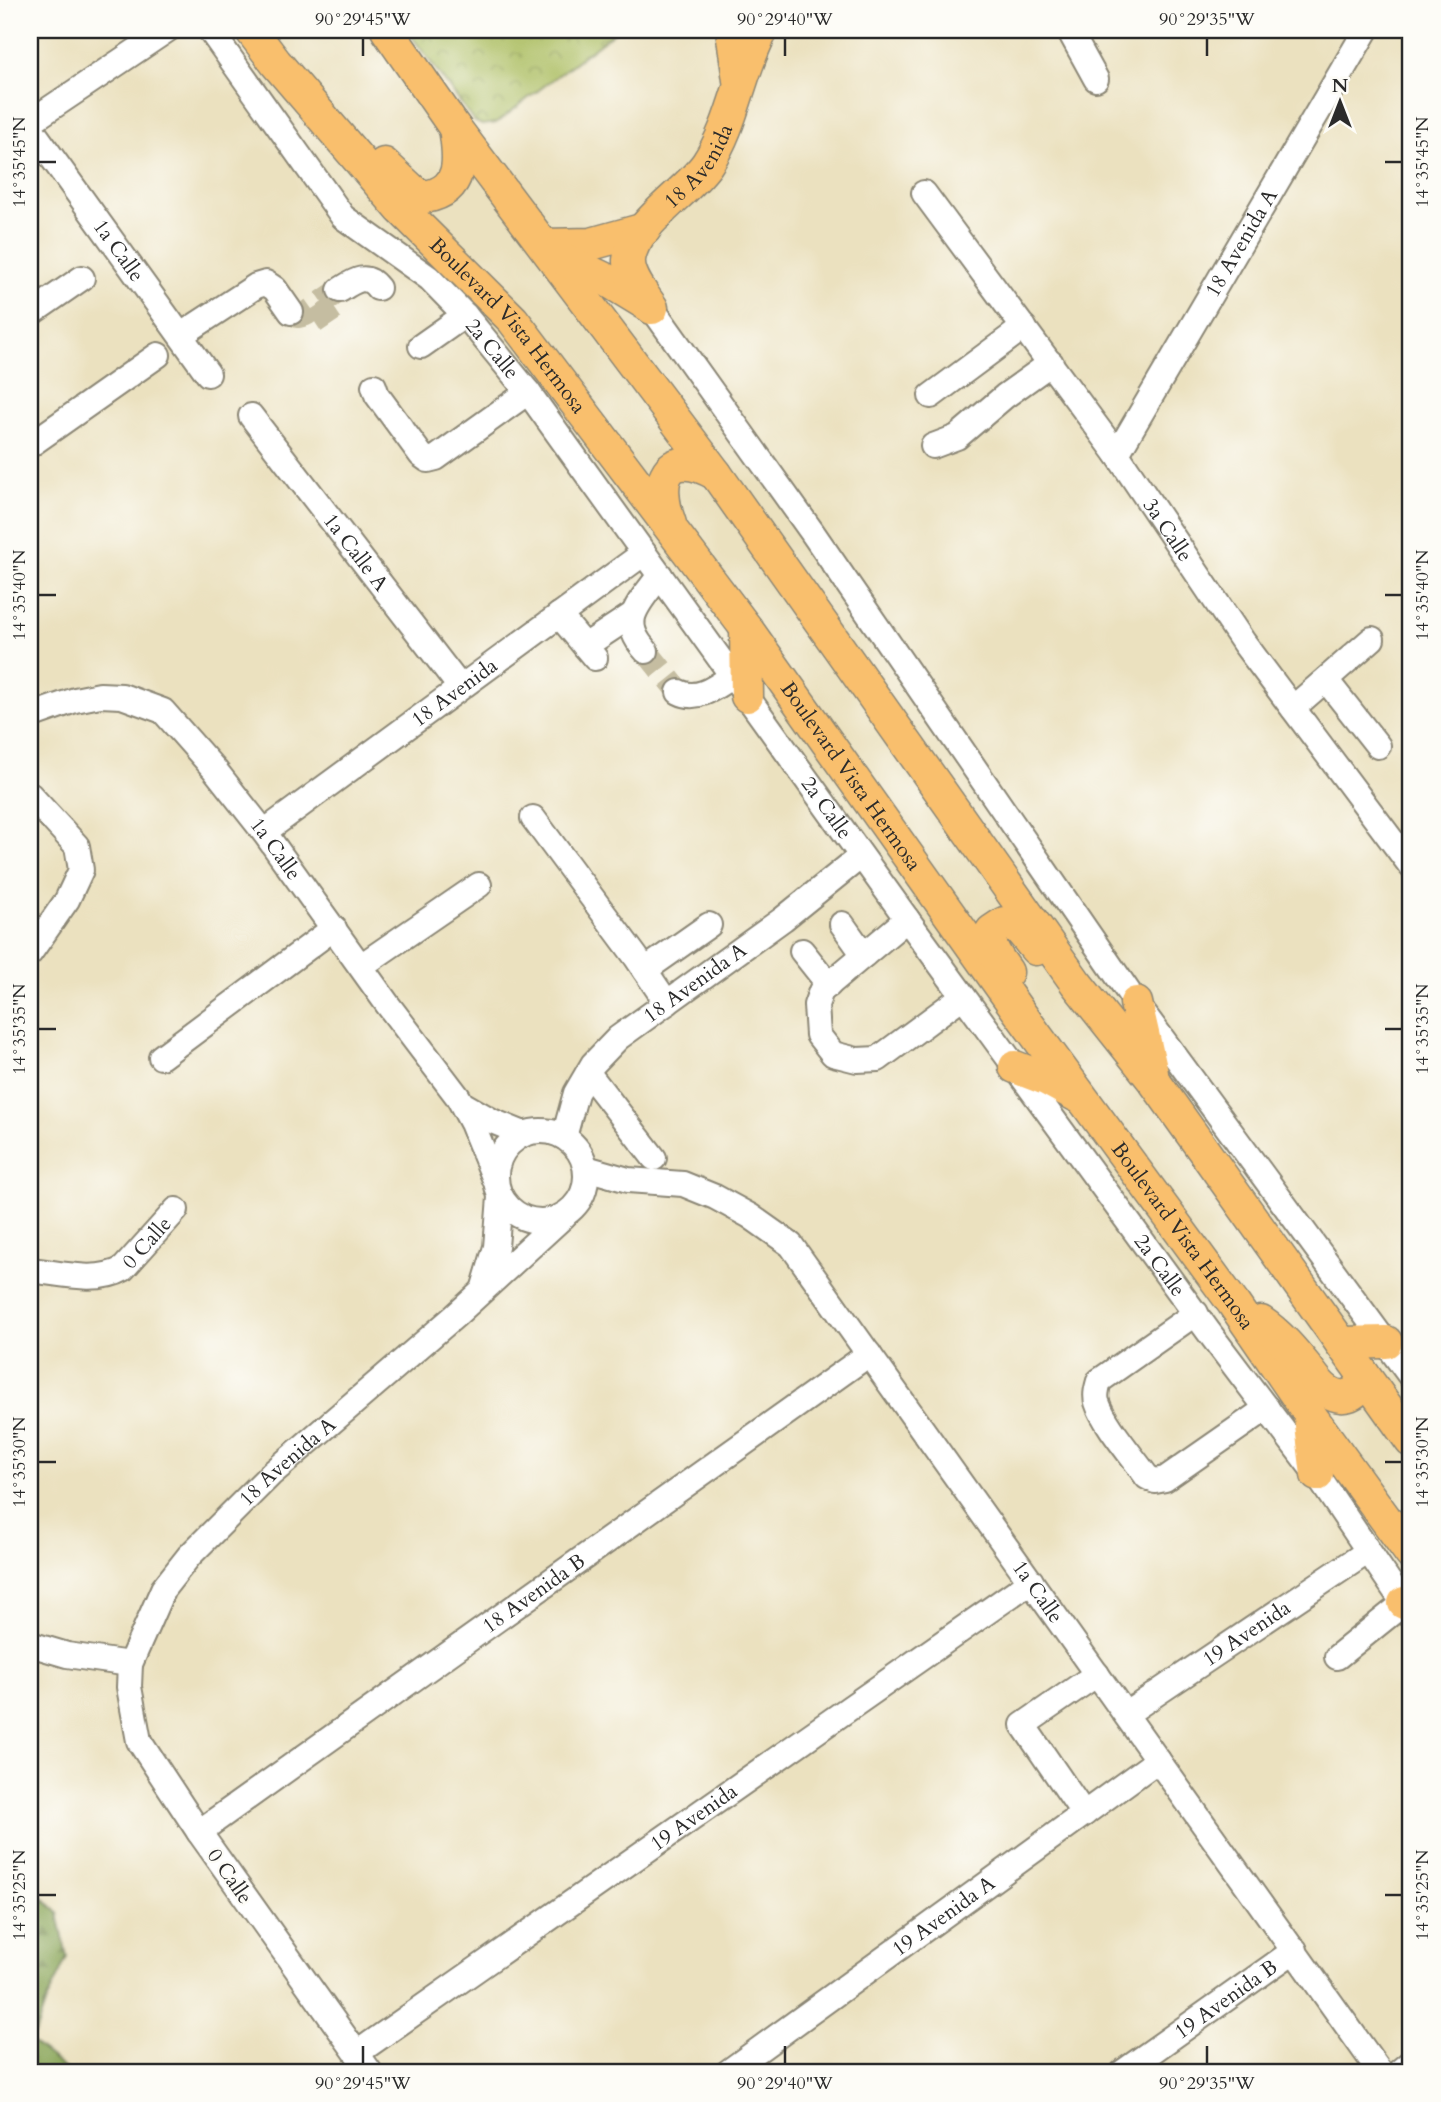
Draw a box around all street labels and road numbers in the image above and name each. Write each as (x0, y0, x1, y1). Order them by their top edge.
street label: 18 Avenida (658, 120, 740, 215)
street label: 18 Avenida A (1198, 183, 1285, 303)
street label: 1a Calle (86, 213, 151, 288)
street label: Boulevard Vista Hermosa (423, 231, 593, 420)
street label: 2a Calle (458, 312, 526, 386)
street label: 3a Calle (1136, 493, 1199, 568)
street label: 1a Calle A (316, 507, 395, 598)
street label: 18 Avenida (405, 651, 504, 734)
street label: Boulevard Vista Hermosa (773, 676, 928, 877)
street label: 2a Calle (794, 771, 859, 845)
street label: 1a Calle (243, 812, 308, 886)
street label: 18 Avenida A (638, 936, 753, 1030)
street label: Boulevard Vista Hermosa (1104, 1136, 1261, 1336)
street label: 0 Calle (116, 1210, 178, 1276)
street label: 2a Calle (1127, 1228, 1192, 1303)
street label: 18 Avenida A (233, 1411, 342, 1513)
street label: 18 Avenida B (476, 1547, 591, 1640)
street label: 1a Calle (1005, 1555, 1070, 1629)
street label: 19 Avenida (1197, 1593, 1296, 1674)
street label: 19 Avenida (645, 1777, 743, 1858)
street label: 0 Calle (200, 1843, 259, 1910)
street label: 19 Avenida A (886, 1869, 1001, 1963)
street label: 19 Avenida B (1169, 1953, 1284, 2046)

